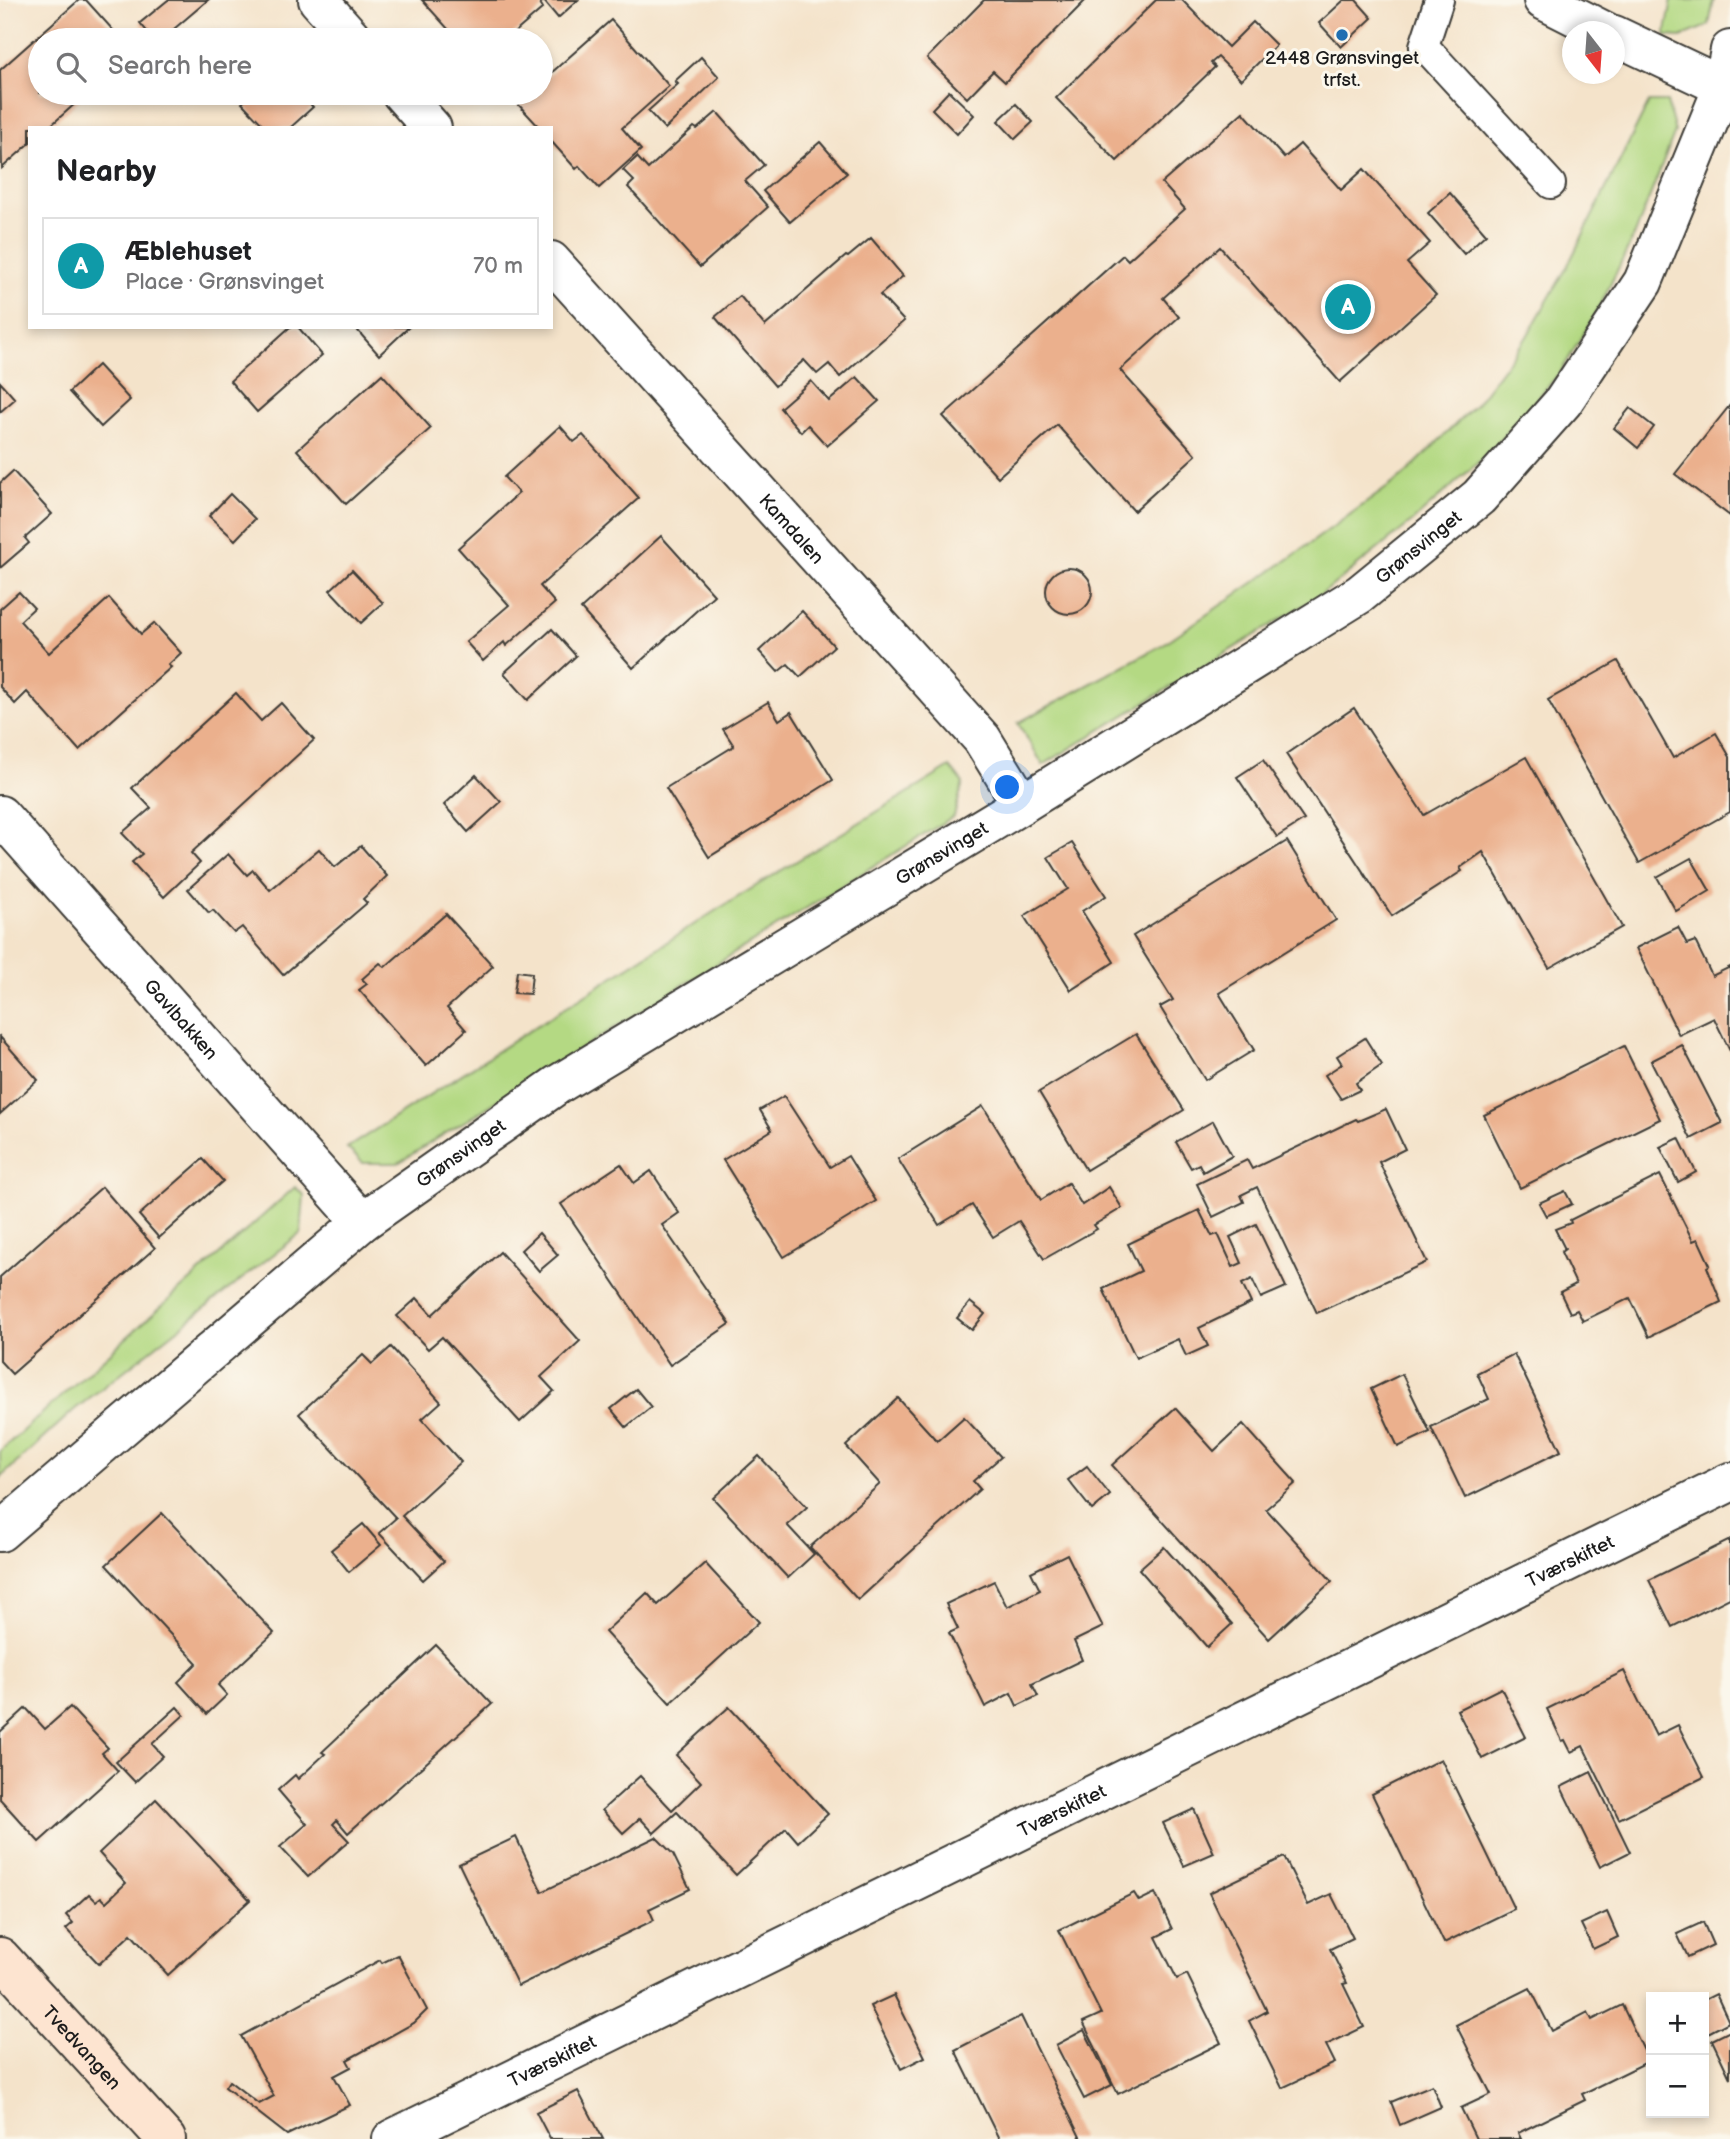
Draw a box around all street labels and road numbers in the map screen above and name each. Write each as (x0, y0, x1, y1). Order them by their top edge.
street label: Kamdalen (754, 490, 828, 569)
street label: Grønsvinget (1371, 506, 1467, 590)
street label: Grønsvinget (892, 817, 993, 891)
street label: Gavlbakken (138, 975, 222, 1065)
street label: Grønsvinget (412, 1115, 511, 1193)
street label: Tværskiftet (1523, 1531, 1618, 1593)
street label: Tværskiftet (1015, 1780, 1110, 1843)
street label: Tvedvangen (37, 2001, 125, 2095)
street label: Tværskiftet (505, 2031, 600, 2093)

